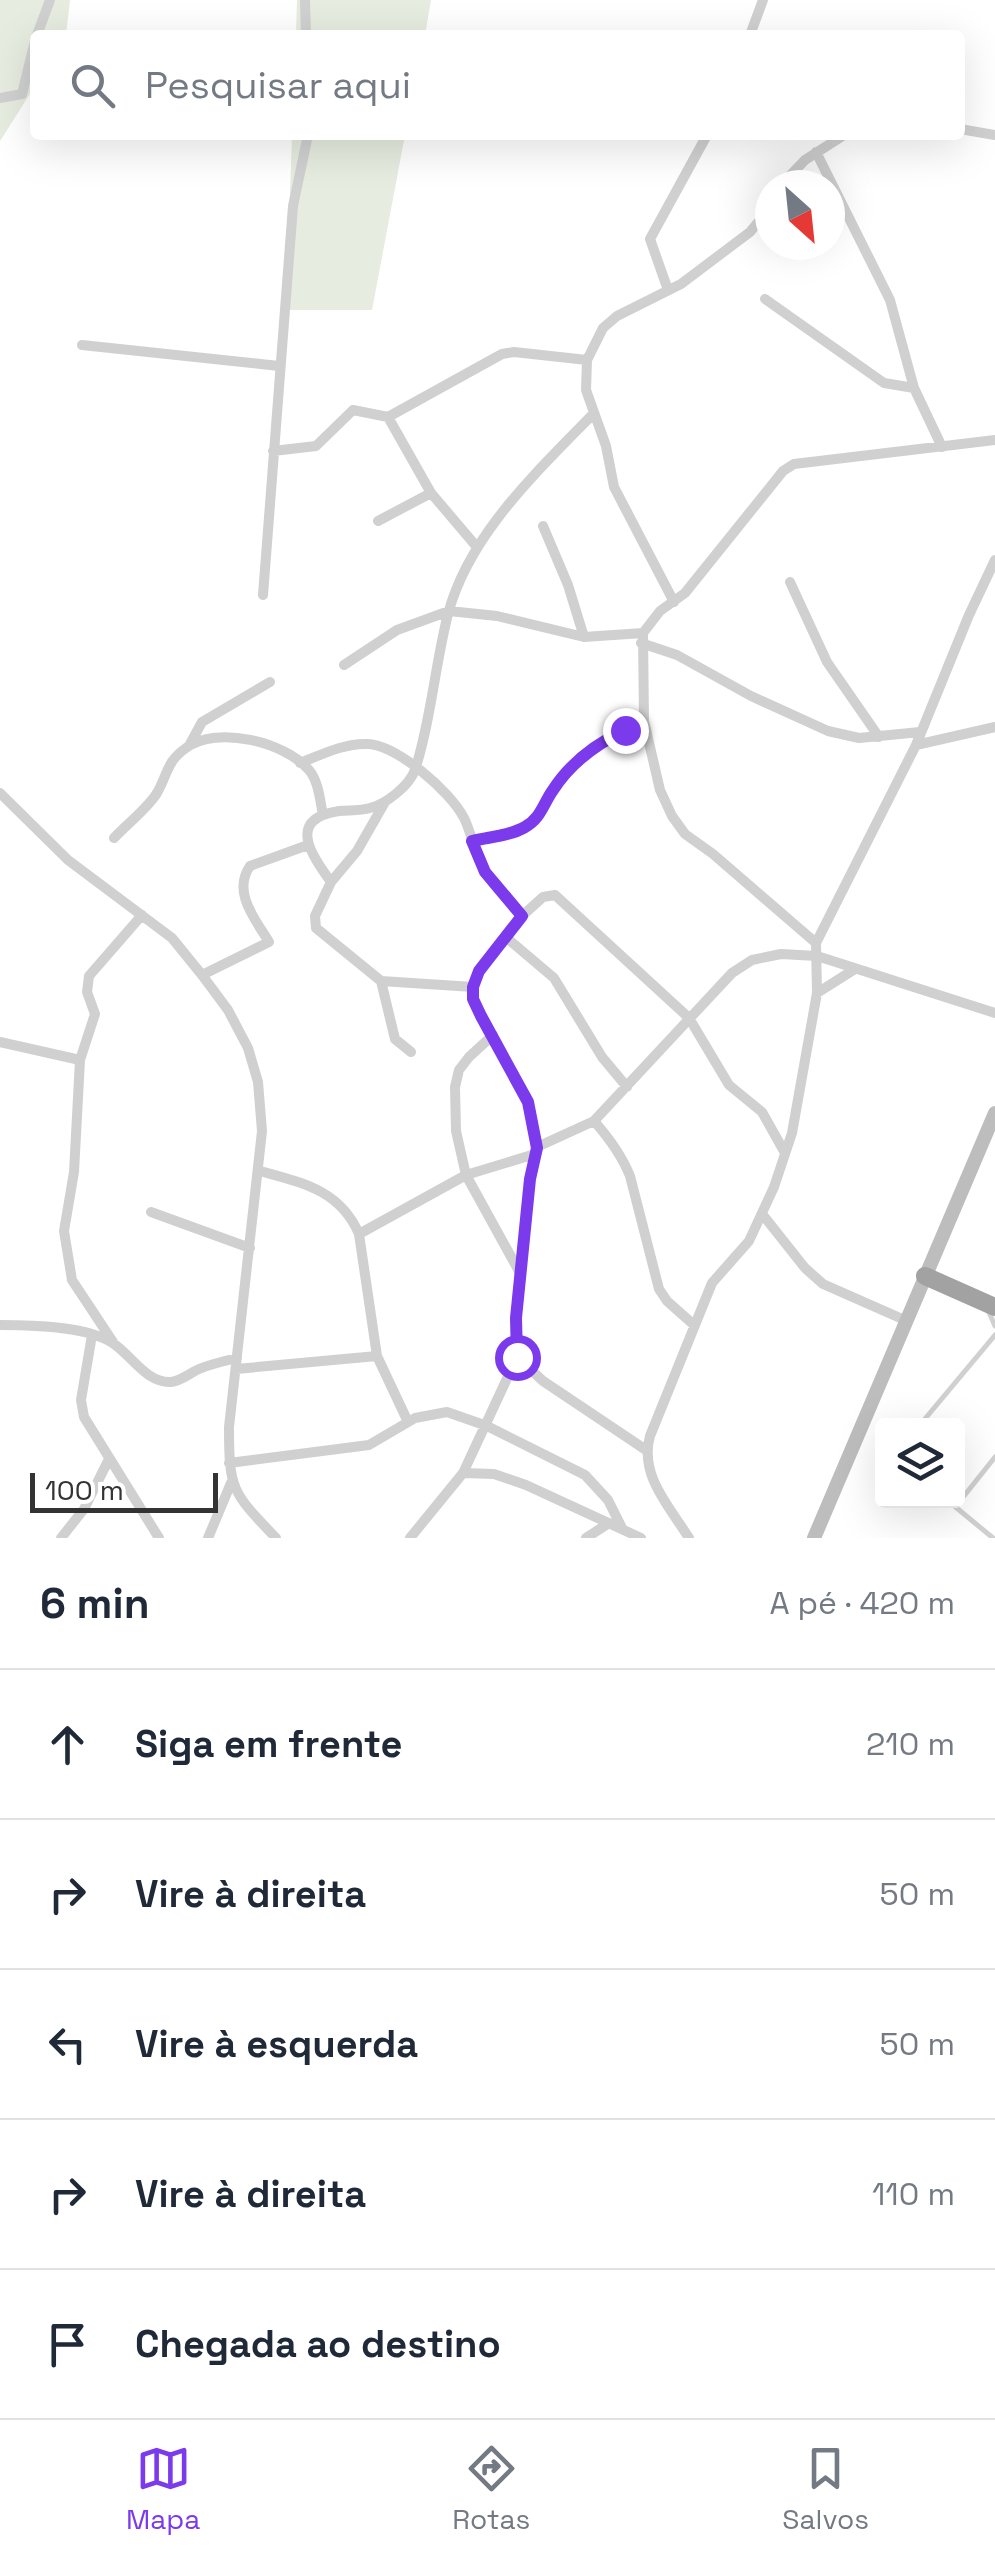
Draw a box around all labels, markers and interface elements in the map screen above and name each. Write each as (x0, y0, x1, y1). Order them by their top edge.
search box (30, 30, 965, 140)
icon: search (65, 58, 120, 113)
text: Pesquisar aqui (145, 61, 411, 109)
north arrow (755, 170, 845, 260)
route end (603, 708, 649, 754)
route start (495, 1335, 541, 1381)
map controls (875, 1418, 965, 1508)
button: layers (875, 1418, 965, 1508)
scale bar (30, 1468, 218, 1512)
text: 100 m (45, 1472, 124, 1508)
text: 6 min (40, 1577, 150, 1630)
text: A pé · 420 m (770, 1583, 955, 1623)
icon: ahead (40, 1717, 95, 1772)
text: Siga em frente (135, 1720, 402, 1768)
text: 210 m (866, 1724, 955, 1764)
icon: right (40, 1867, 95, 1922)
text: Vire à direita (135, 1870, 366, 1918)
text: 50 m (880, 1874, 955, 1914)
icon: left (40, 2017, 95, 2072)
text: Vire à esquerda (135, 2020, 418, 2068)
text: 50 m (880, 2024, 955, 2064)
icon: right (40, 2167, 95, 2222)
text: Vire à direita (135, 2170, 366, 2218)
text: 110 m (872, 2174, 955, 2214)
icon: arrive (40, 2317, 95, 2372)
text: Chegada ao destino (135, 2320, 501, 2368)
tab: Mapa (126, 2441, 200, 2537)
tab: Rotas (452, 2441, 530, 2537)
tab: Salvos (782, 2441, 869, 2537)

